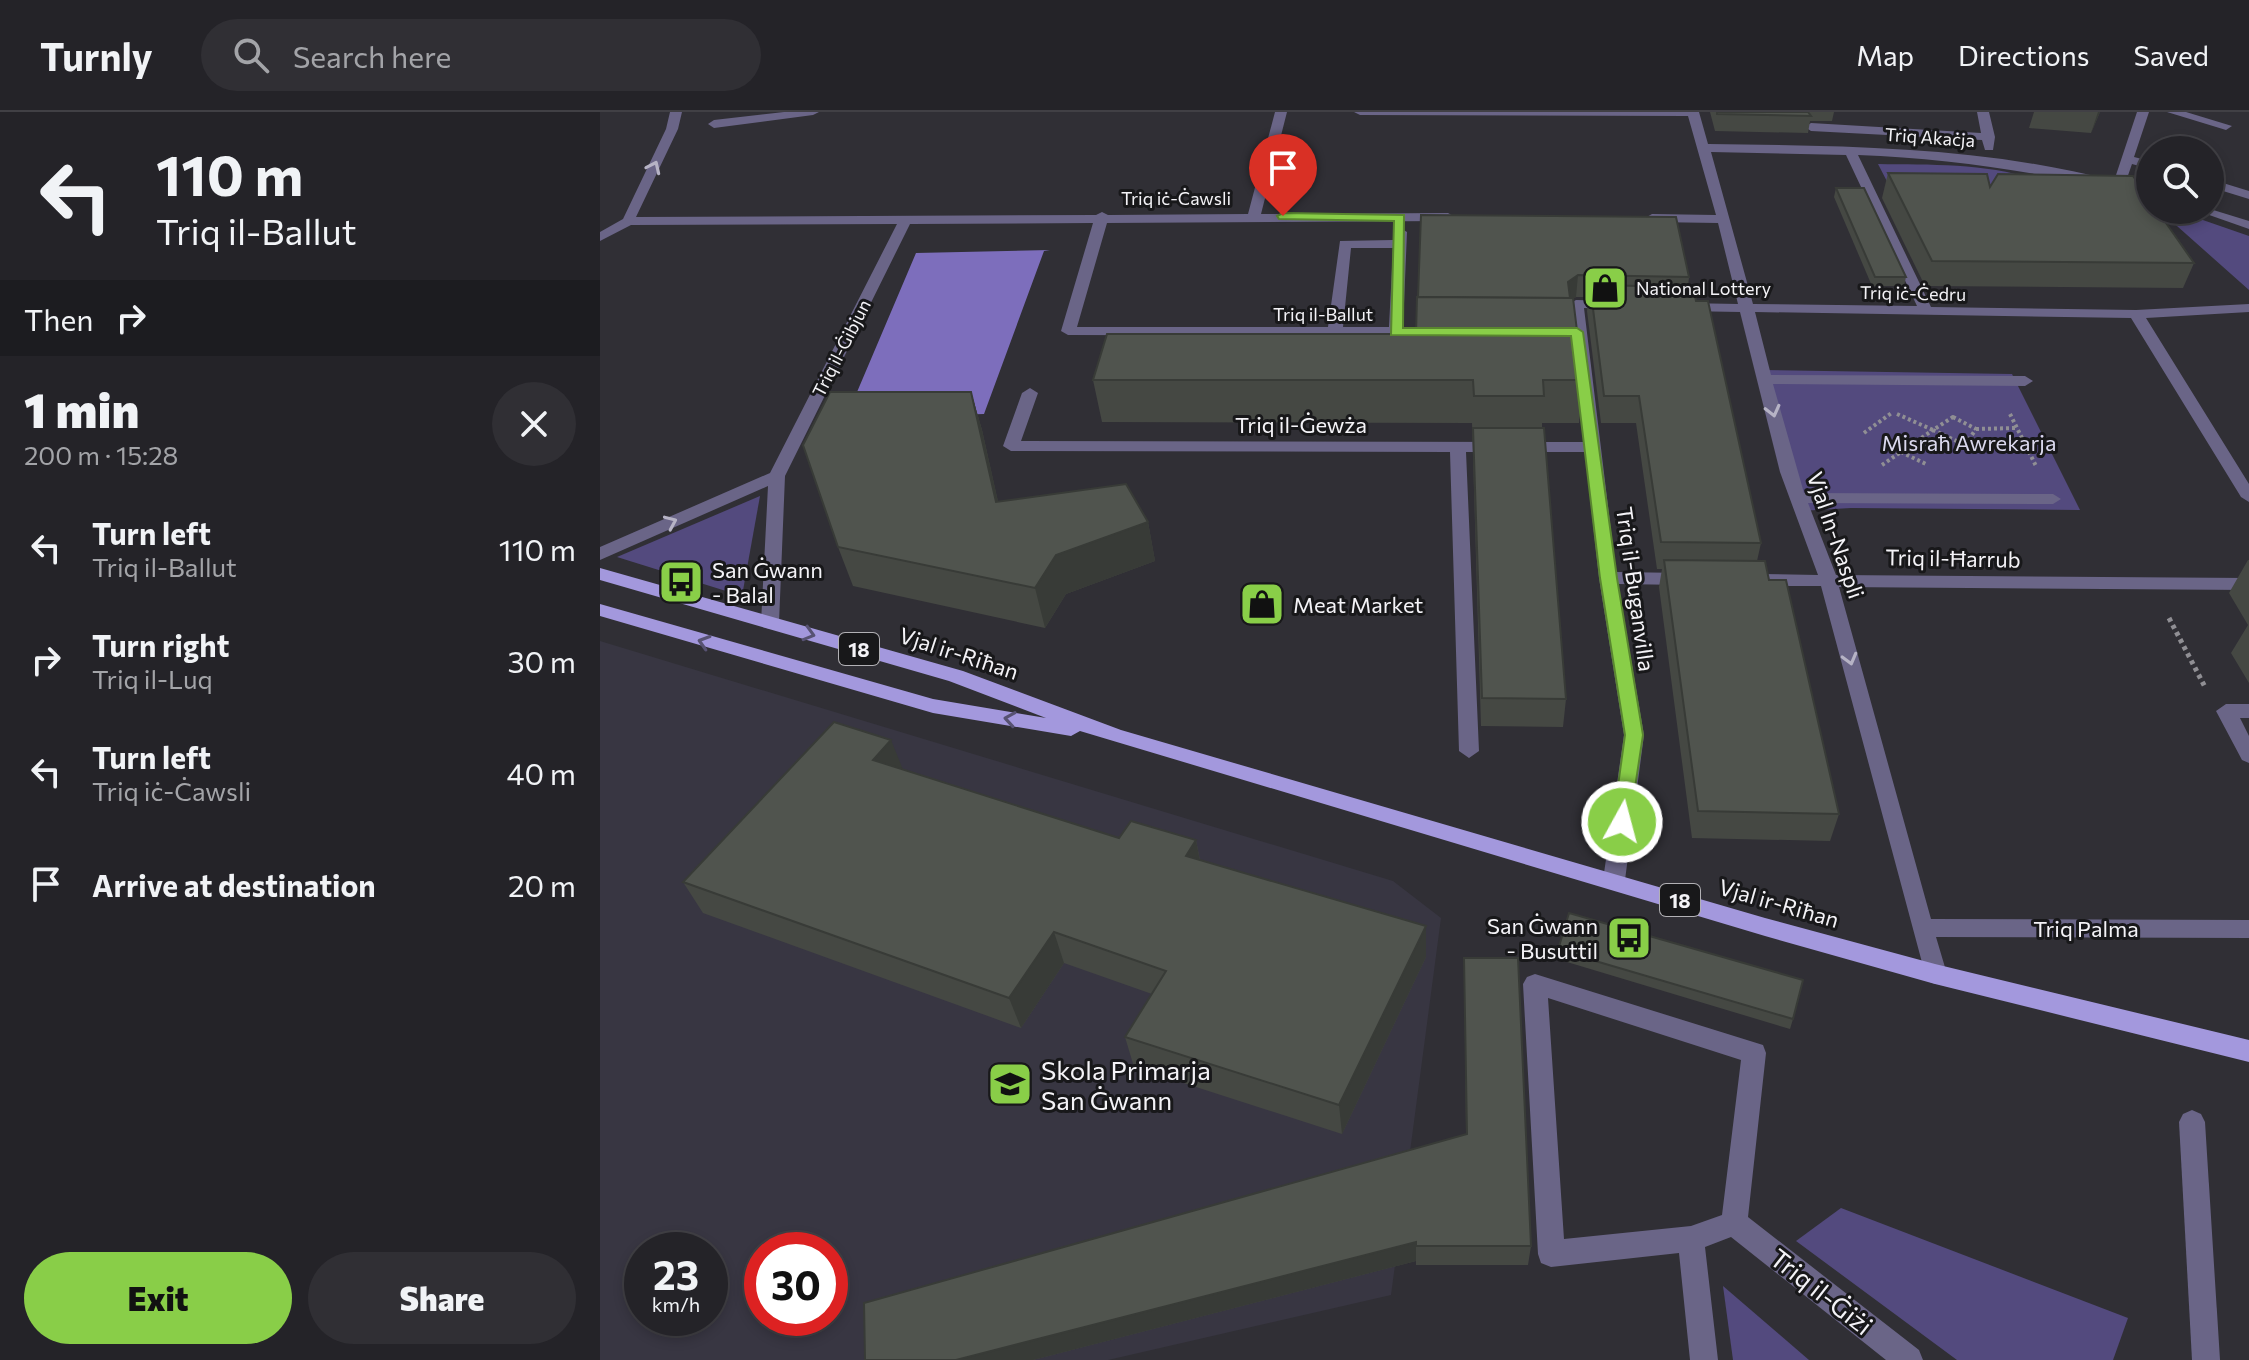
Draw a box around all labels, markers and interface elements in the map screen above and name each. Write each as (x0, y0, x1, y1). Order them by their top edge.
search box (201, 19, 761, 91)
text: Turnly (40, 32, 153, 79)
icon: search (229, 33, 273, 77)
text: Search here (293, 37, 451, 74)
text: Map (1856, 38, 1914, 72)
text: Directions (1958, 38, 2089, 72)
text: Saved (2133, 38, 2209, 72)
street label: Triq Akaċja (1884, 123, 1976, 151)
pin (1249, 134, 1317, 216)
map controls (2136, 136, 2224, 224)
button: search (2136, 136, 2224, 224)
text: 110 m (156, 139, 303, 208)
icon: left (24, 144, 128, 248)
icon: arrive (1261, 146, 1305, 190)
one-way arrow (644, 161, 660, 175)
street label: Triq iċ-Ċawsli (1121, 187, 1231, 209)
text: Triq il-Ballut (156, 208, 356, 252)
shop icon: National Lottery (1581, 264, 1629, 312)
place label: National Lottery (1636, 277, 1771, 299)
street label: Triq iċ-Ċedru (1860, 281, 1966, 305)
icon: right (109, 296, 153, 340)
street label: Triq il-Ġibjun (807, 296, 875, 400)
text: Then (24, 300, 93, 337)
street label: Triq il-Ballut (1273, 303, 1373, 325)
text: 1 min (24, 379, 139, 438)
button: close (492, 382, 576, 466)
one-way arrow (1763, 403, 1780, 417)
street label: Triq il-Ġewża (1235, 411, 1367, 438)
park label: Misraħ Awrekarja (1882, 429, 2056, 456)
text: 200 m · 15:28 (24, 439, 178, 470)
street label: Vjal In-Naspli (1802, 468, 1870, 602)
street label: Triq il-Buganvilla (1611, 505, 1661, 673)
text: Turn left (92, 514, 211, 551)
one-way arrow (663, 516, 678, 532)
icon: left (24, 526, 68, 570)
text: 110 m (499, 530, 576, 567)
street label: Triq il-Ħarrub (1885, 543, 2021, 573)
text: Triq il-Ballut (92, 551, 237, 582)
place label: San Ġwann - Balal (712, 556, 823, 608)
bus stop icon: San Ġwann - Balal (657, 558, 705, 606)
shop icon: Meat Market (1238, 580, 1286, 628)
place label: Meat Market (1293, 591, 1423, 618)
street label: Vjal ir-Riħan (896, 621, 1022, 685)
one-way arrow (802, 625, 816, 642)
text: Turn right (92, 626, 229, 663)
road number: 18 (839, 633, 879, 665)
one-way arrow (698, 635, 712, 651)
icon: right (24, 638, 68, 682)
text: 30 m (507, 642, 576, 679)
one-way arrow (1841, 651, 1857, 665)
text: Triq il-Luq (92, 663, 213, 694)
one-way arrow (1003, 711, 1017, 728)
text: Turn left (92, 738, 211, 775)
icon: left (24, 750, 68, 794)
text: 40 m (507, 754, 576, 791)
text: Triq iċ-Ċawsli (92, 775, 251, 806)
position arrow (1580, 780, 1664, 864)
icon: arrive (24, 862, 68, 906)
text: Arrive at destination (92, 866, 376, 903)
text: 20 m (508, 866, 576, 903)
street label: Vjal ir-Riħan (1716, 873, 1842, 933)
road number: 18 (1660, 884, 1700, 916)
place label: San Ġwann - Busuttil (1487, 912, 1598, 964)
bus stop icon: San Ġwann - Busuttil (1605, 914, 1653, 962)
street label: Triq Palma (2033, 915, 2139, 942)
place label: Skola Primarja San Ġwann (1041, 1054, 1211, 1115)
school or university icon: Skola Primarja San Ġwann (986, 1060, 1034, 1108)
speed limit sign: 30 (744, 1232, 848, 1336)
street label: Triq il-Ġiżi (1765, 1241, 1879, 1341)
text: 23 (653, 1249, 699, 1298)
button: Exit (24, 1252, 292, 1344)
button: Share (308, 1252, 576, 1344)
text: km/h (652, 1292, 700, 1316)

